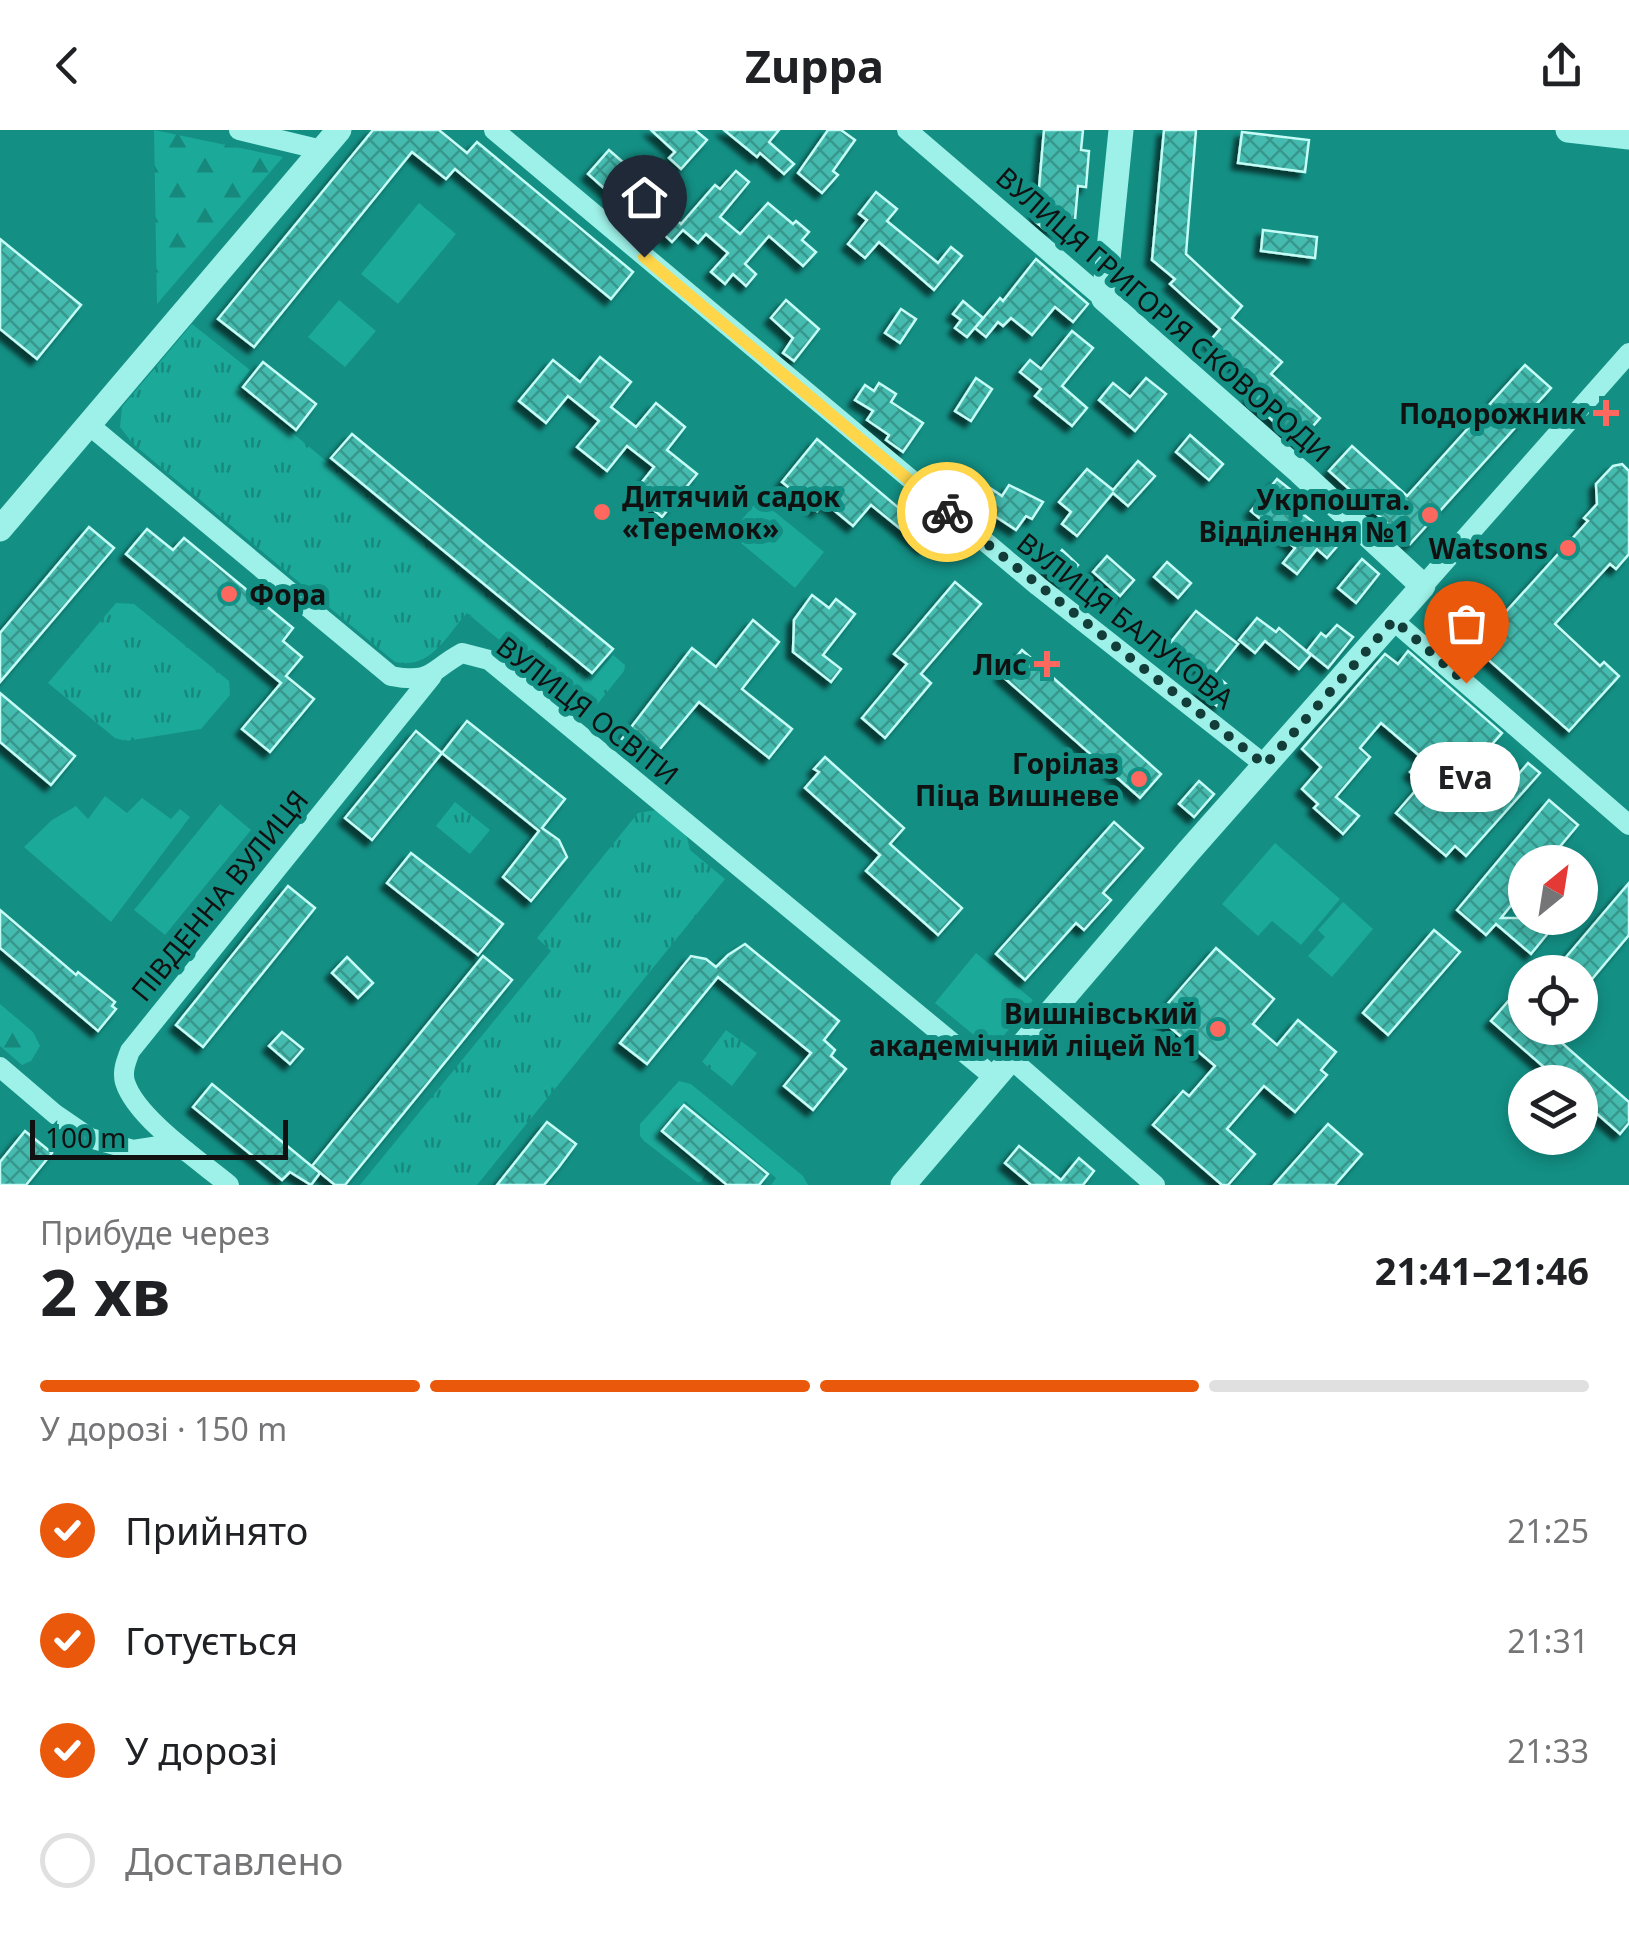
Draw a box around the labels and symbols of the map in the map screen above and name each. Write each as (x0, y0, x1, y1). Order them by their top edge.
pin (602, 155, 687, 258)
street label: ВУЛИЦЯ ГРИГОРІЯ СКОВОРОДИ (988, 158, 1340, 470)
place label: Подорожник (1399, 394, 1587, 432)
marker: Подорожник (1595, 402, 1617, 424)
courier (897, 462, 997, 562)
place label: Дитячий садок «Теремок» (622, 477, 841, 547)
place label: Укрпошта. Відділення №1 (1198, 480, 1410, 550)
marker: Дитячий садок «Теремок» (591, 501, 613, 523)
marker: Укрпошта. Відділення №1 (1419, 504, 1441, 526)
street label: ВУЛИЦЯ БАЛУКОВА (1010, 523, 1242, 717)
place label: Watsons (1429, 529, 1548, 567)
marker: Watsons (1557, 537, 1579, 559)
place label: Фора (249, 575, 326, 613)
pin (1424, 581, 1509, 684)
marker: Фора (218, 583, 240, 605)
street label: ВУЛИЦЯ ОСВІТИ (489, 627, 687, 793)
place label: Лис (973, 645, 1027, 683)
marker: Лис (1036, 653, 1058, 675)
callout: Eva (1411, 743, 1521, 813)
place label: Горілаз Піца Вишневе (915, 744, 1119, 814)
marker: Горілаз Піца Вишневе (1128, 768, 1150, 790)
street label: ПІВДЕННА ВУЛИЦЯ (122, 781, 316, 1009)
north arrow (1508, 845, 1598, 935)
place label: Вишнівський академічний ліцей №1 (869, 994, 1198, 1064)
marker: Вишнівський академічний ліцей №1 (1207, 1018, 1229, 1040)
scale bar (30, 1115, 288, 1160)

